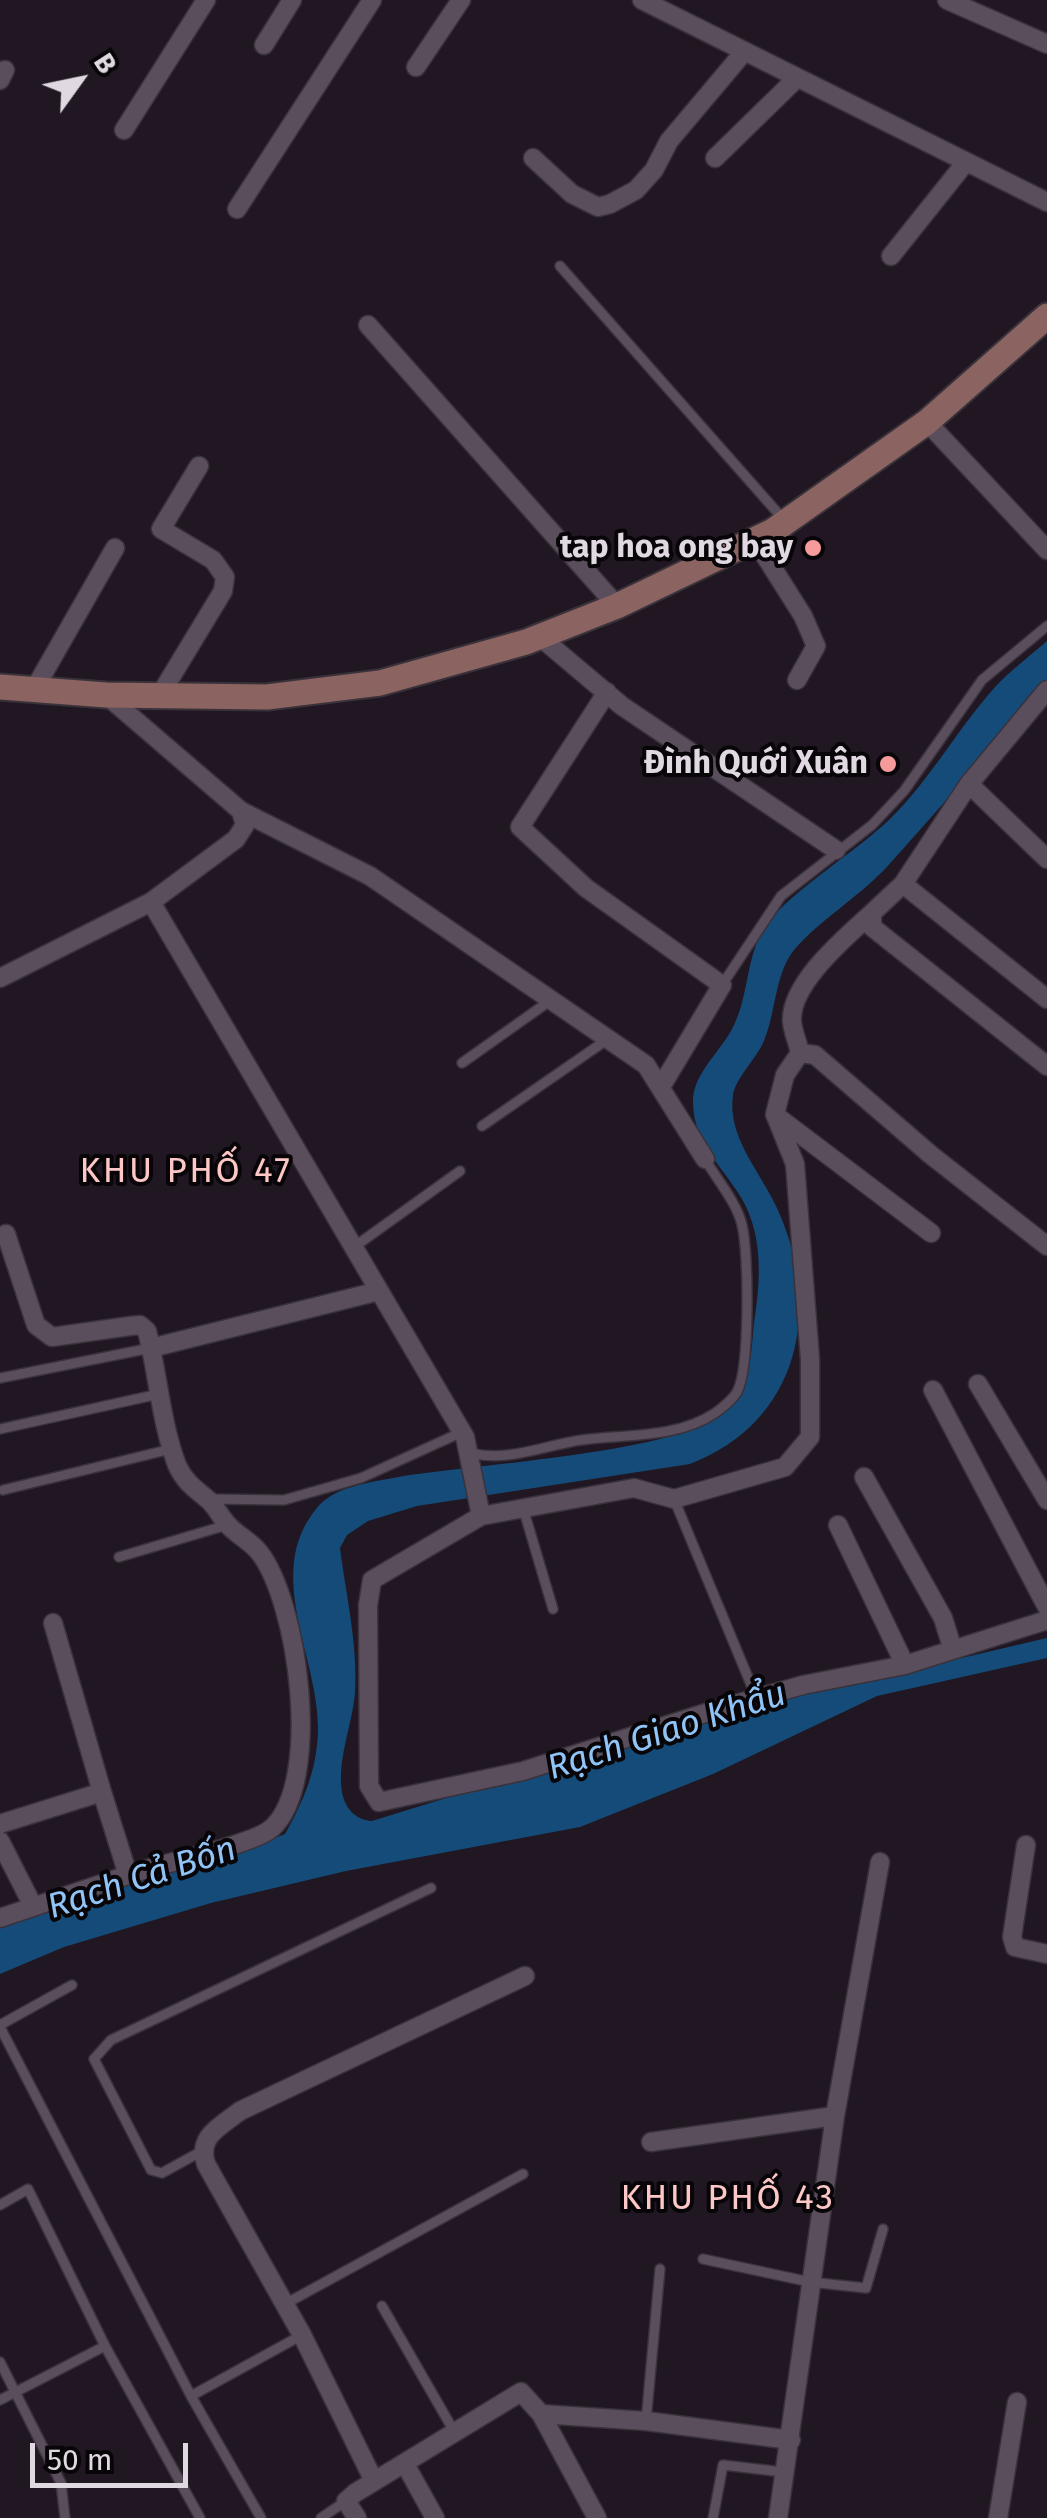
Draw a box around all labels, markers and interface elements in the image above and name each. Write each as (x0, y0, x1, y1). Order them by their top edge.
north arrow (30, 30, 130, 130)
text: B (87, 47, 124, 80)
place label: tap hoa ong bay (560, 529, 793, 567)
marker: tap hoa ong bay (802, 537, 824, 559)
place label: Đình Quới Xuân (644, 745, 868, 783)
marker: Đình Quới Xuân (877, 753, 899, 775)
district label: KHU PHỐ 47 (80, 1151, 292, 1193)
water label: Rạch Giao Khẩu (543, 1674, 791, 1790)
water label: Rạch Cả Bốn (43, 1829, 241, 1929)
district label: KHU PHỐ 43 (621, 2178, 835, 2220)
scale bar (35, 2423, 192, 2485)
text: 50 m (47, 2442, 112, 2478)

